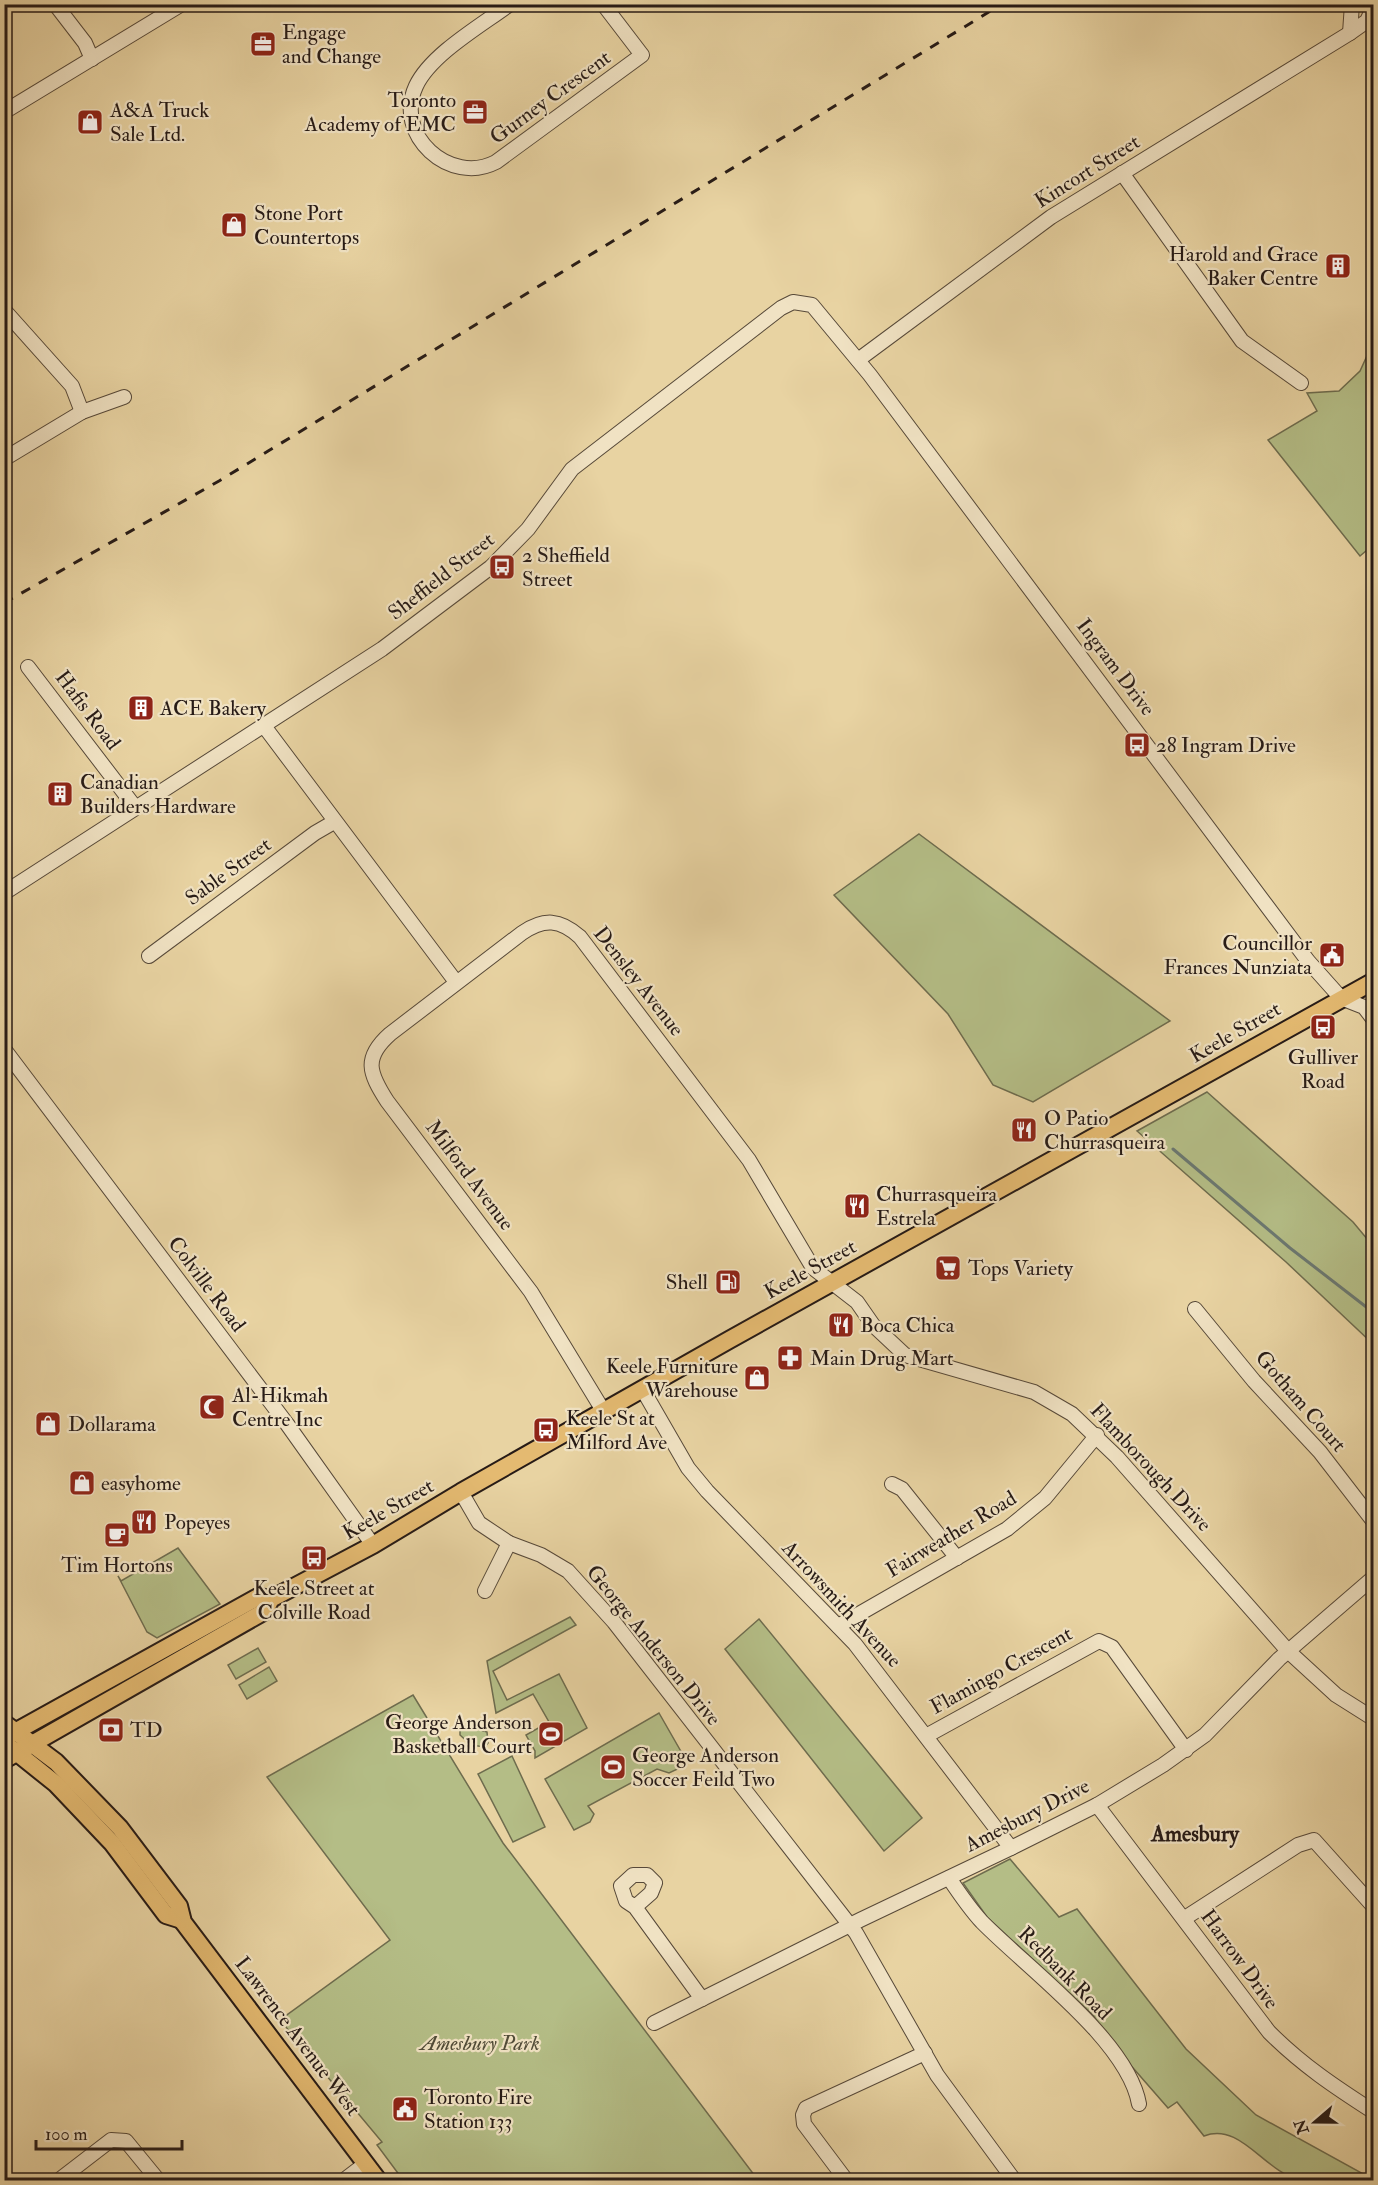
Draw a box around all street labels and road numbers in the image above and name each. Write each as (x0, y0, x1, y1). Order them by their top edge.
street label: Gurney Crescent (484, 44, 616, 150)
street label: Kincort Street (1030, 128, 1145, 214)
street label: Sheffield Street (383, 526, 500, 626)
street label: Ingram Drive (1070, 613, 1161, 721)
street label: Hafis Road (49, 665, 127, 756)
street label: Sable Street (180, 831, 277, 912)
street label: Densley Avenue (587, 921, 690, 1042)
street label: Keele Street (1185, 995, 1286, 1069)
street label: Milford Avenue (419, 1115, 520, 1236)
street label: Colville Road (162, 1231, 252, 1338)
street label: Keele Street (760, 1233, 861, 1306)
street label: Gotham Court (1249, 1345, 1352, 1458)
street label: Flamborough Drive (1084, 1397, 1217, 1538)
street label: Keele Street (338, 1472, 439, 1546)
street label: Fairweather Road (881, 1485, 1022, 1584)
street label: Arrowsmith Avenue (775, 1534, 908, 1674)
street label: George Anderson Drive (580, 1559, 727, 1731)
street label: Flamingo Crescent (925, 1620, 1077, 1721)
street label: Amesbury Drive (960, 1772, 1094, 1859)
street label: Harrow Drive (1194, 1904, 1285, 2015)
street label: Redbank Road (1012, 1921, 1118, 2027)
street label: Lawrence Avenue West (229, 1951, 367, 2122)

